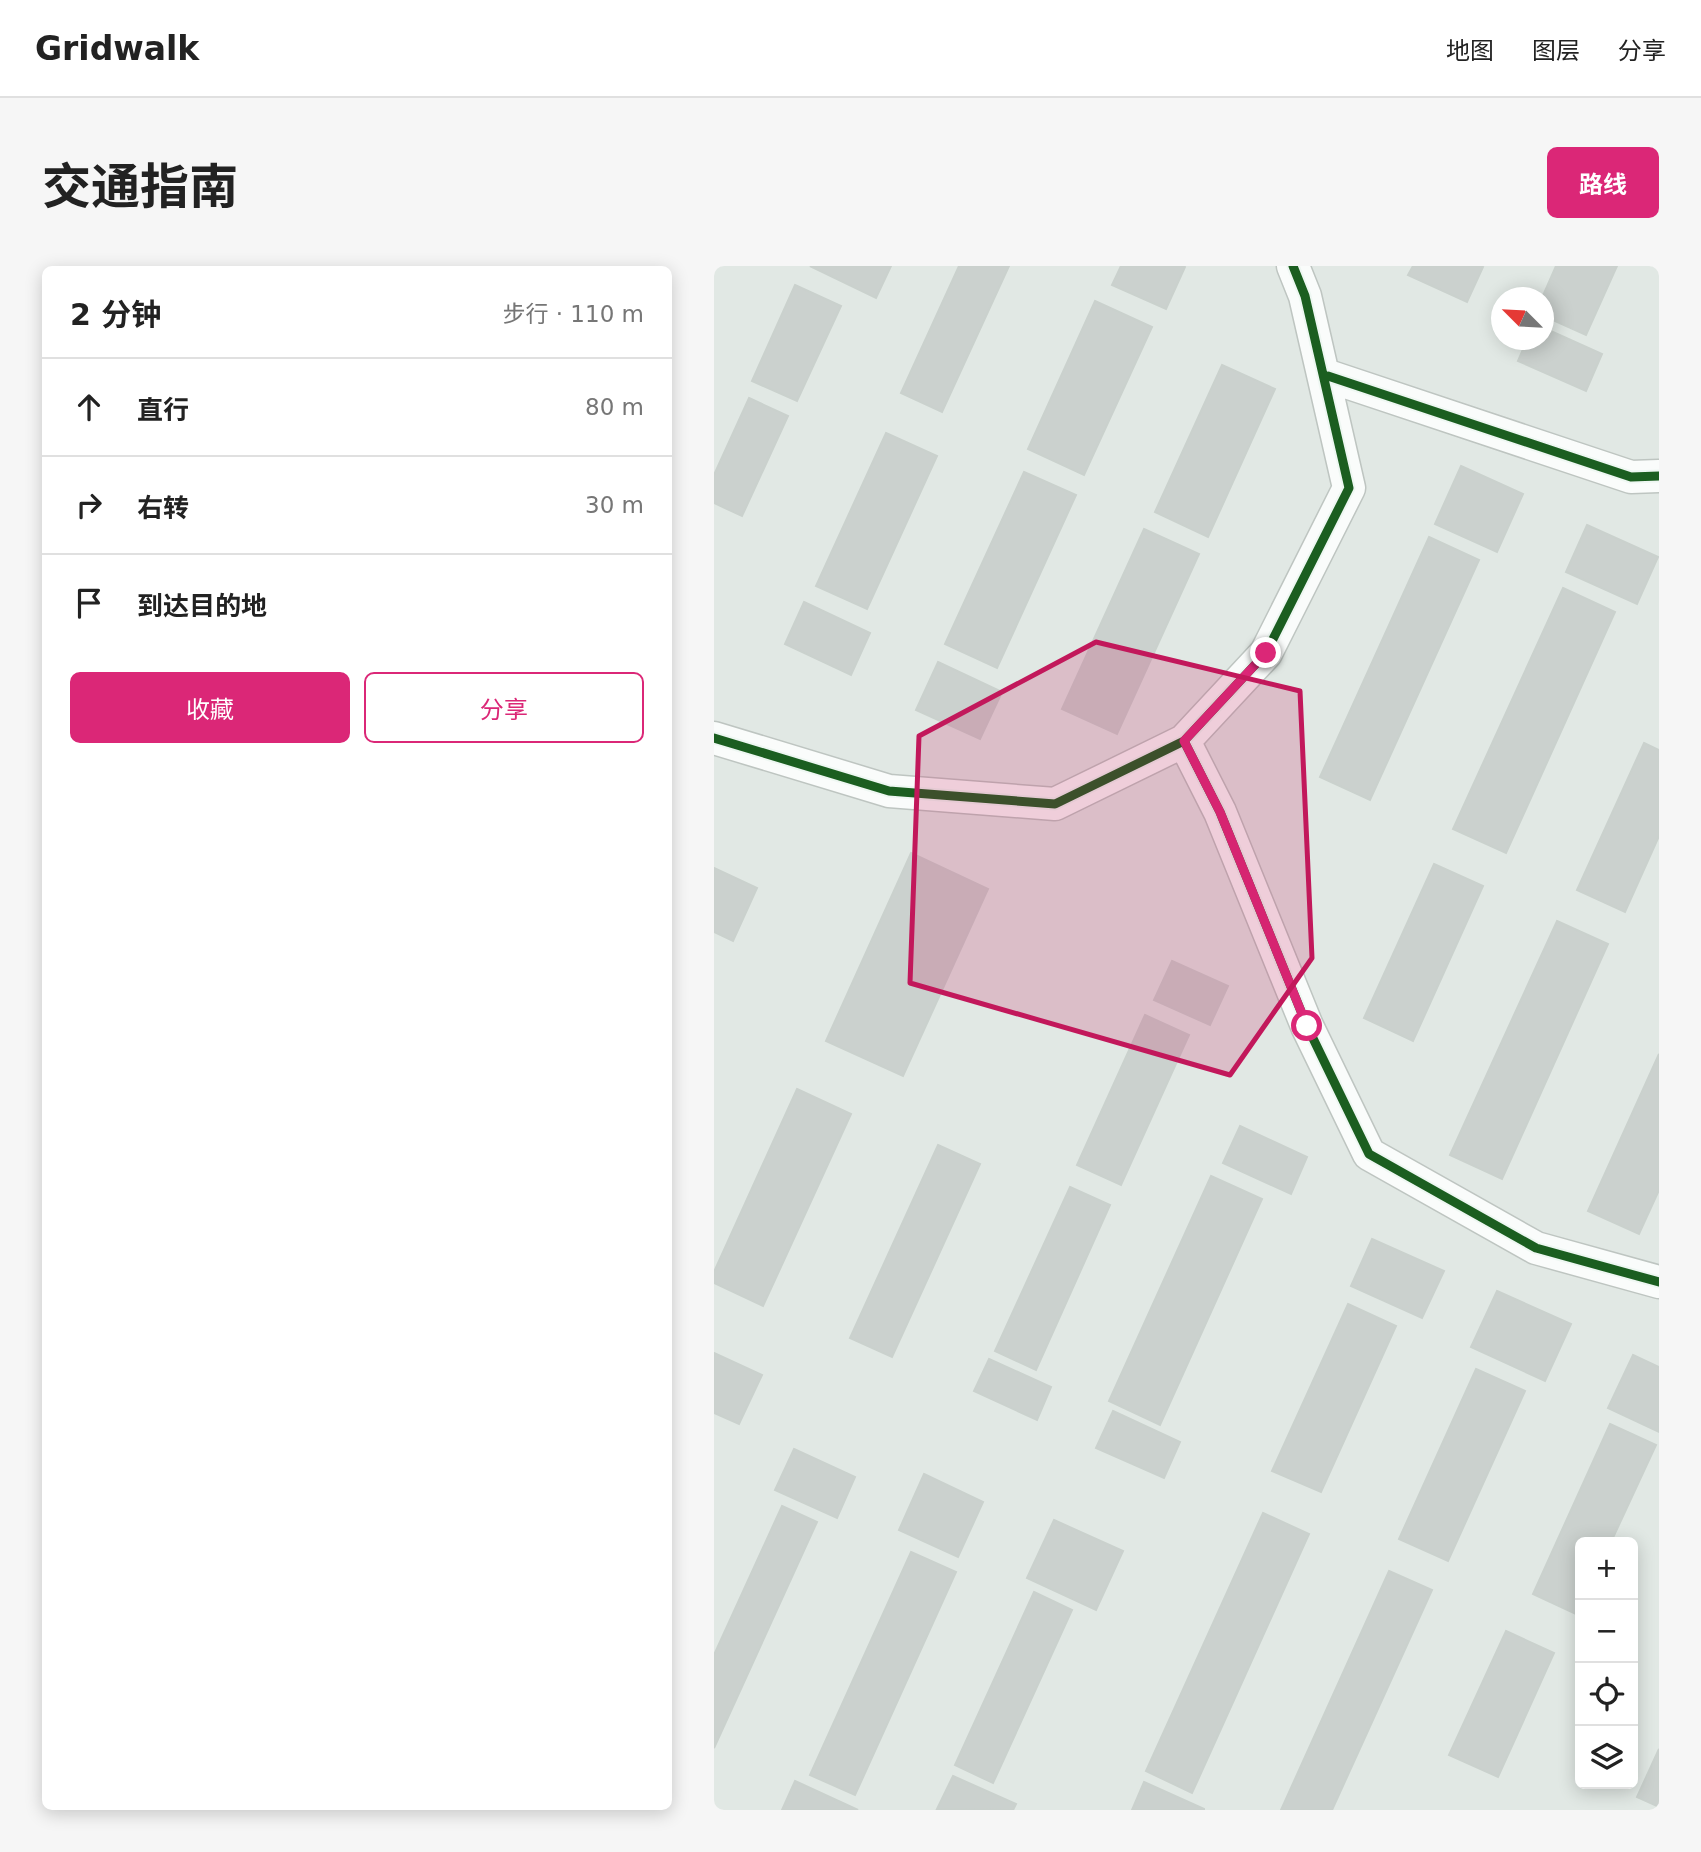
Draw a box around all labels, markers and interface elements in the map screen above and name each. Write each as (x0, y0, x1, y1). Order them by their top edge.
text: Gridwalk (35, 29, 199, 68)
text: 地图 (1446, 37, 1494, 65)
text: 图层 (1532, 37, 1580, 65)
text: 分享 (1618, 37, 1666, 65)
button: 路线 (1547, 147, 1659, 218)
text: 交通指南 (42, 159, 238, 216)
north arrow (1491, 287, 1554, 350)
text: 2 分钟 (70, 297, 161, 332)
text: 步行 · 110 m (502, 301, 644, 327)
icon: ahead (70, 388, 108, 426)
text: 80 m (585, 394, 644, 420)
text: 直行 (137, 395, 189, 425)
icon: right (70, 486, 108, 524)
text: 30 m (585, 492, 644, 518)
text: 右转 (137, 493, 189, 523)
icon: arrive (70, 584, 108, 622)
text: 到达目的地 (137, 591, 267, 621)
route end (1250, 637, 1281, 668)
button: 收藏 (70, 672, 350, 743)
button: 分享 (364, 672, 644, 743)
route start (1291, 1010, 1322, 1041)
map controls (1575, 1537, 1638, 1789)
button: + (1575, 1537, 1638, 1600)
button: − (1575, 1600, 1638, 1663)
button: locate (1575, 1663, 1638, 1726)
button: layers (1575, 1726, 1638, 1789)

